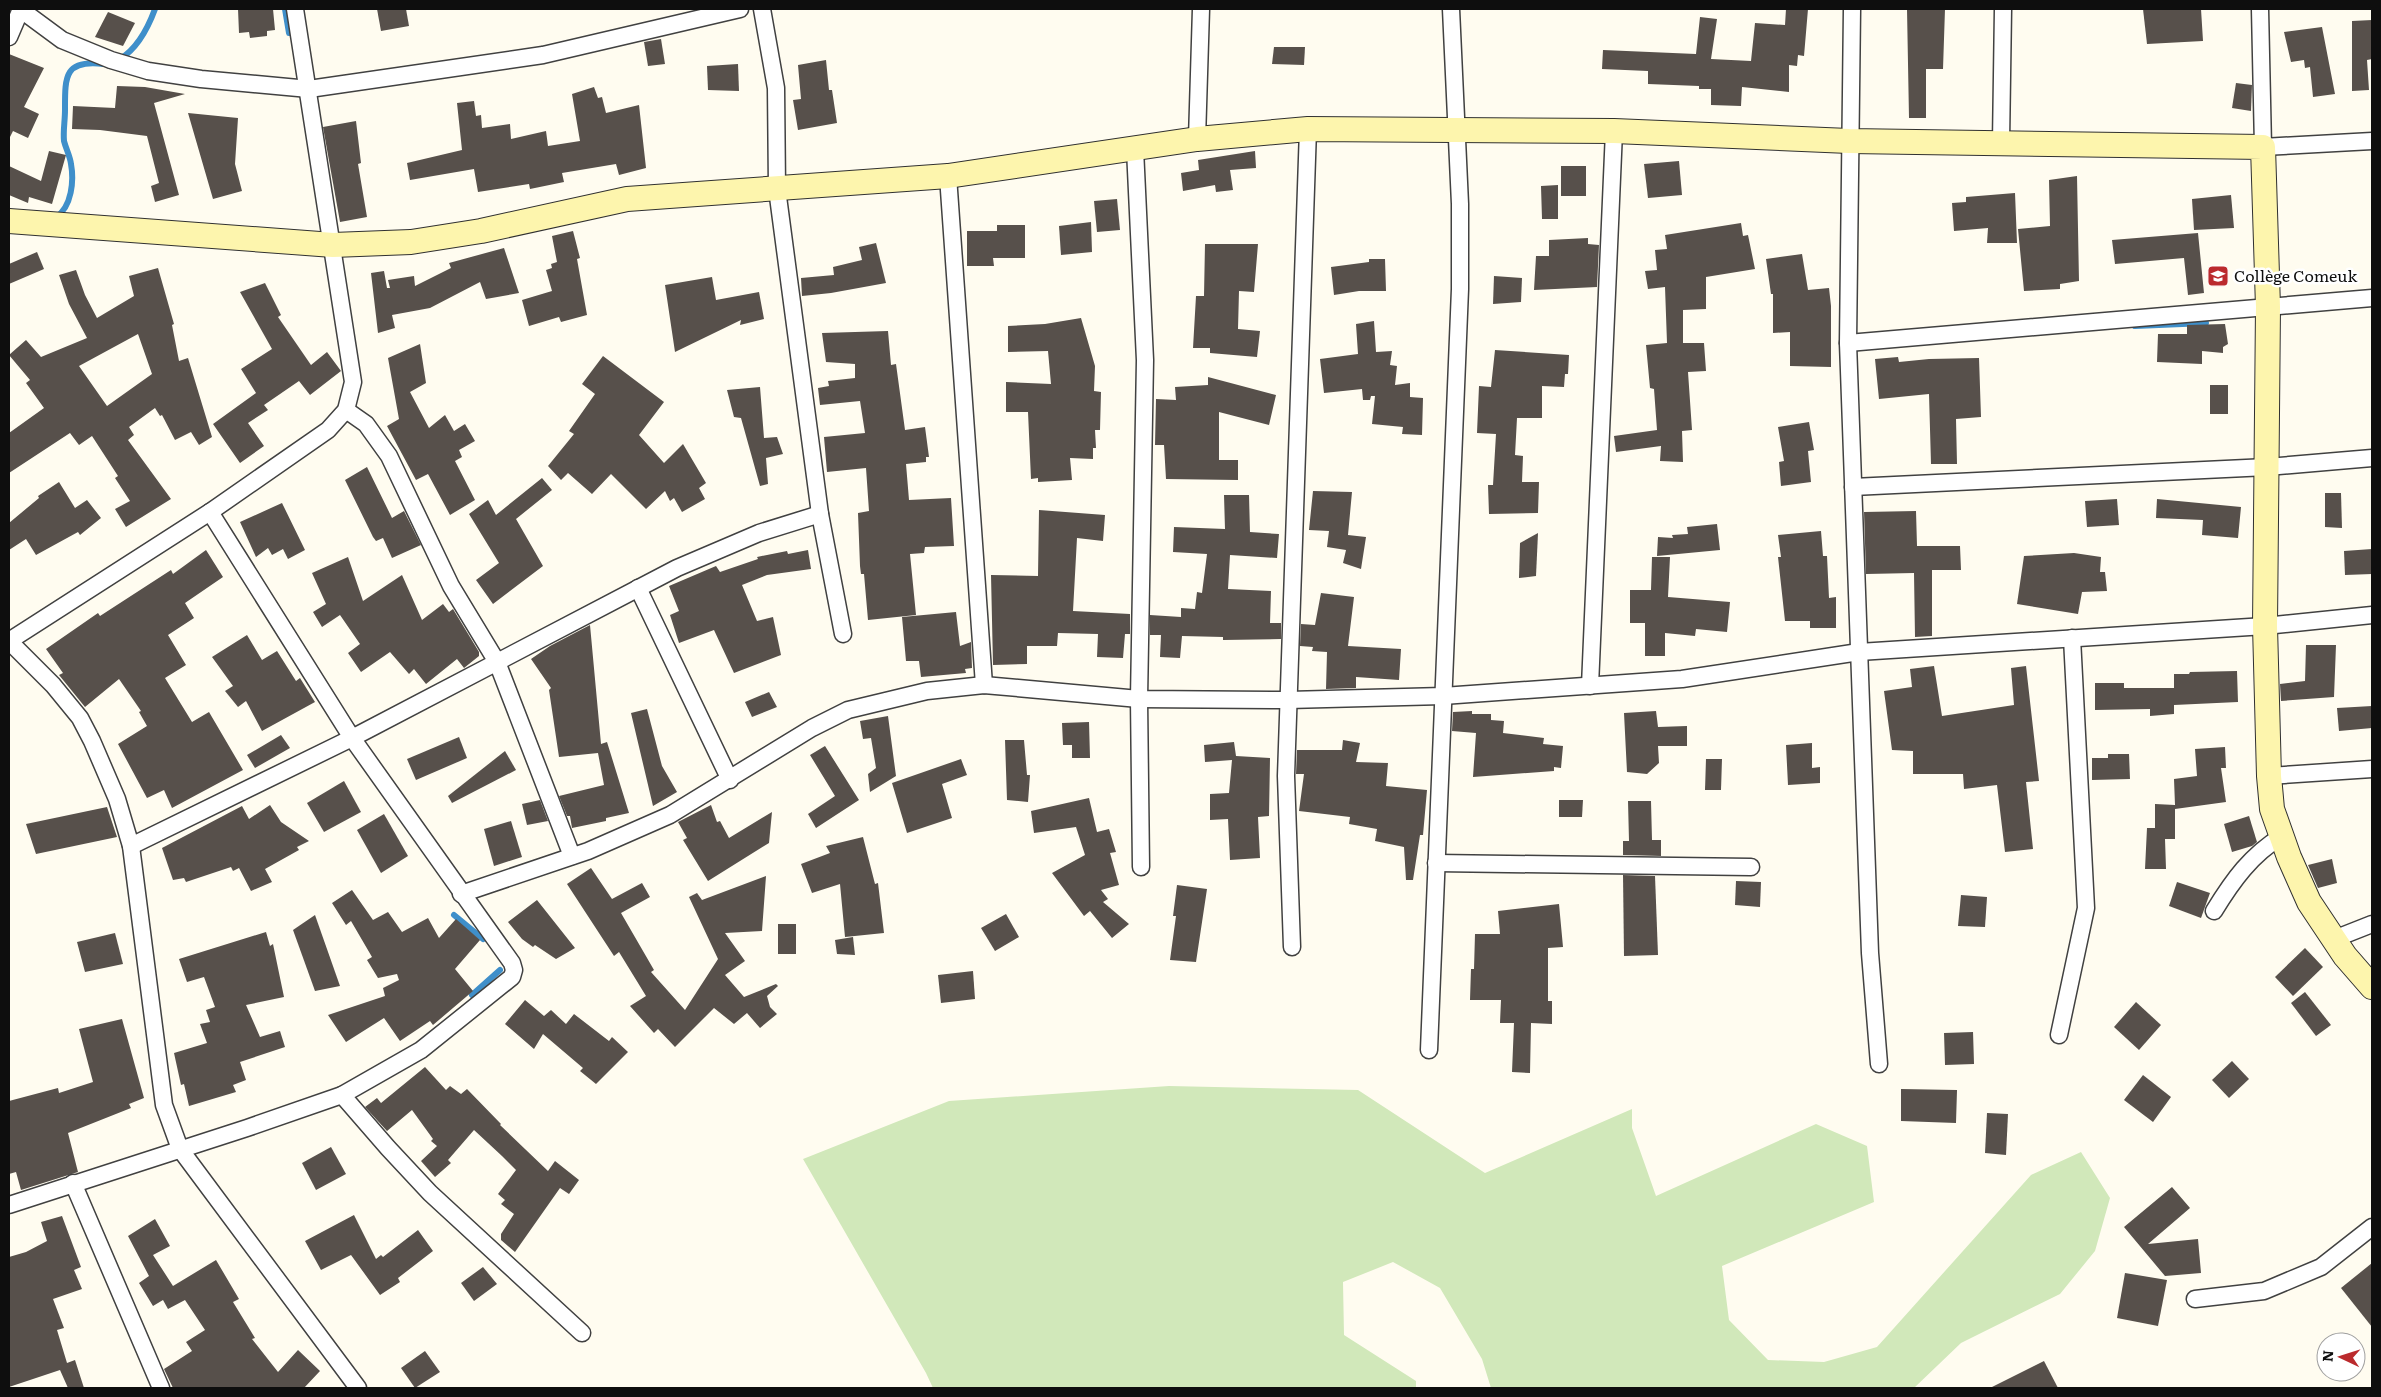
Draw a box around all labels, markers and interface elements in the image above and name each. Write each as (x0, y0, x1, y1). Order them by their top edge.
place label: Collège Comeuk (2234, 263, 2357, 287)
school or university icon: Collège Comeuk (2206, 264, 2230, 288)
north arrow (2316, 1332, 2366, 1382)
text: N (2317, 1349, 2337, 1363)

